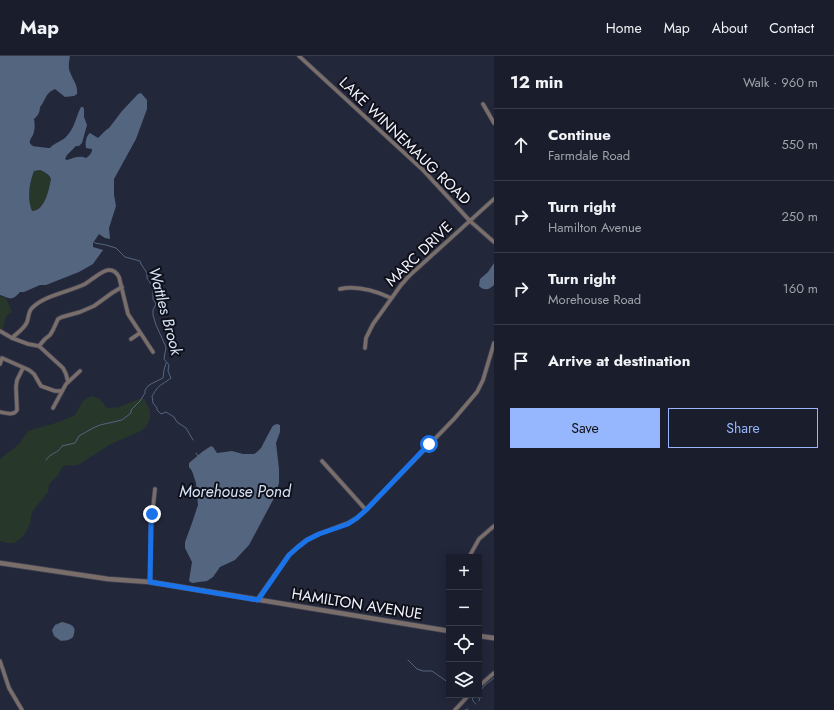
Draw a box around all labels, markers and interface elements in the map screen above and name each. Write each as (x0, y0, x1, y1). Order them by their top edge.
text: Map (20, 14, 59, 41)
text: Home (606, 18, 642, 38)
text: Map (664, 18, 690, 38)
text: About (712, 18, 747, 38)
text: Contact (769, 18, 814, 38)
text: 12 min (510, 70, 563, 94)
street label: LAKE WINNEMAUG ROAD (334, 72, 476, 210)
text: Walk · 960 m (743, 73, 818, 92)
text: Continue (548, 124, 611, 146)
icon: ahead (510, 134, 532, 156)
text: 550 m (781, 135, 818, 154)
text: Farmdale Road (548, 146, 630, 165)
text: Turn right (548, 196, 616, 218)
icon: right (510, 206, 532, 228)
text: 250 m (781, 207, 818, 226)
street label: MARC DRIVE (381, 216, 457, 292)
text: Hamilton Avenue (548, 218, 642, 237)
water label: Wattles Brook (143, 265, 189, 359)
text: Turn right (548, 268, 616, 290)
icon: right (510, 278, 532, 300)
text: 160 m (783, 279, 818, 298)
text: Morehouse Road (548, 290, 641, 309)
icon: arrive (510, 350, 532, 372)
text: Arrive at destination (548, 350, 690, 372)
button: Save (510, 408, 660, 448)
button: Share (668, 408, 818, 448)
route start (420, 435, 438, 453)
water label: Morehouse Pond (179, 480, 292, 503)
route end (143, 505, 161, 523)
map controls (446, 554, 482, 698)
button: + (446, 554, 482, 590)
street label: HAMILTON AVENUE (290, 583, 424, 625)
button: − (446, 590, 482, 626)
button: locate (446, 626, 482, 662)
button: layers (446, 662, 482, 698)

